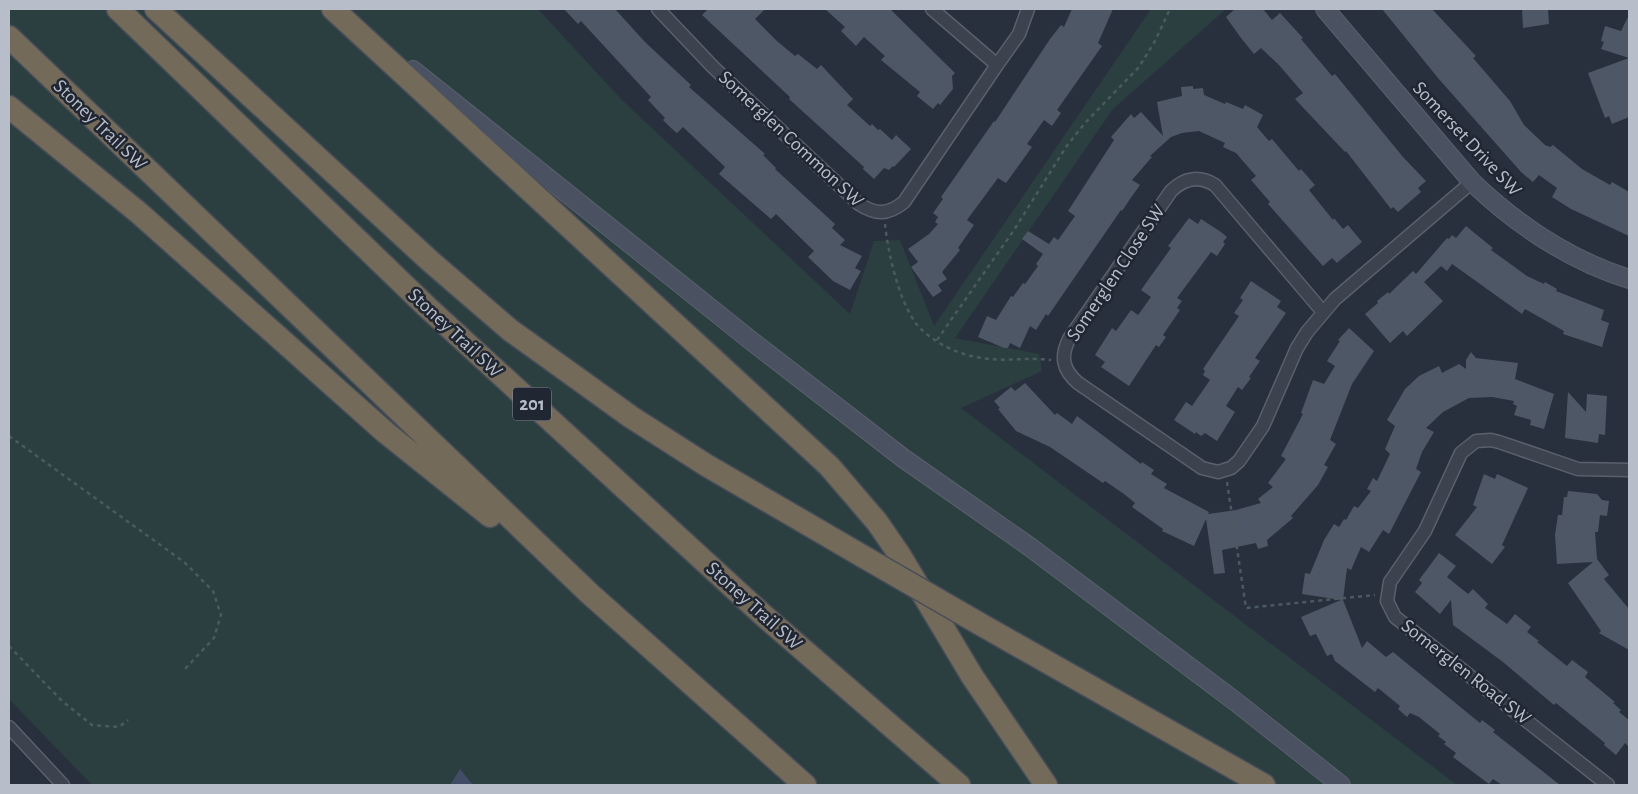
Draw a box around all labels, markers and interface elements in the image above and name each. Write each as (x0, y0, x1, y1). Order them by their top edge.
street label: Somerglen Common SW (715, 67, 867, 211)
street label: Stoney Trail SW (50, 76, 151, 174)
street label: Somerset Drive SW (1409, 78, 1525, 200)
street label: Somerglen Close SW (1063, 201, 1169, 345)
street label: Stoney Trail SW (404, 284, 506, 382)
road number: 201 (513, 388, 551, 420)
street label: Stoney Trail SW (702, 558, 806, 654)
street label: Somerglen Road SW (1397, 615, 1535, 729)

